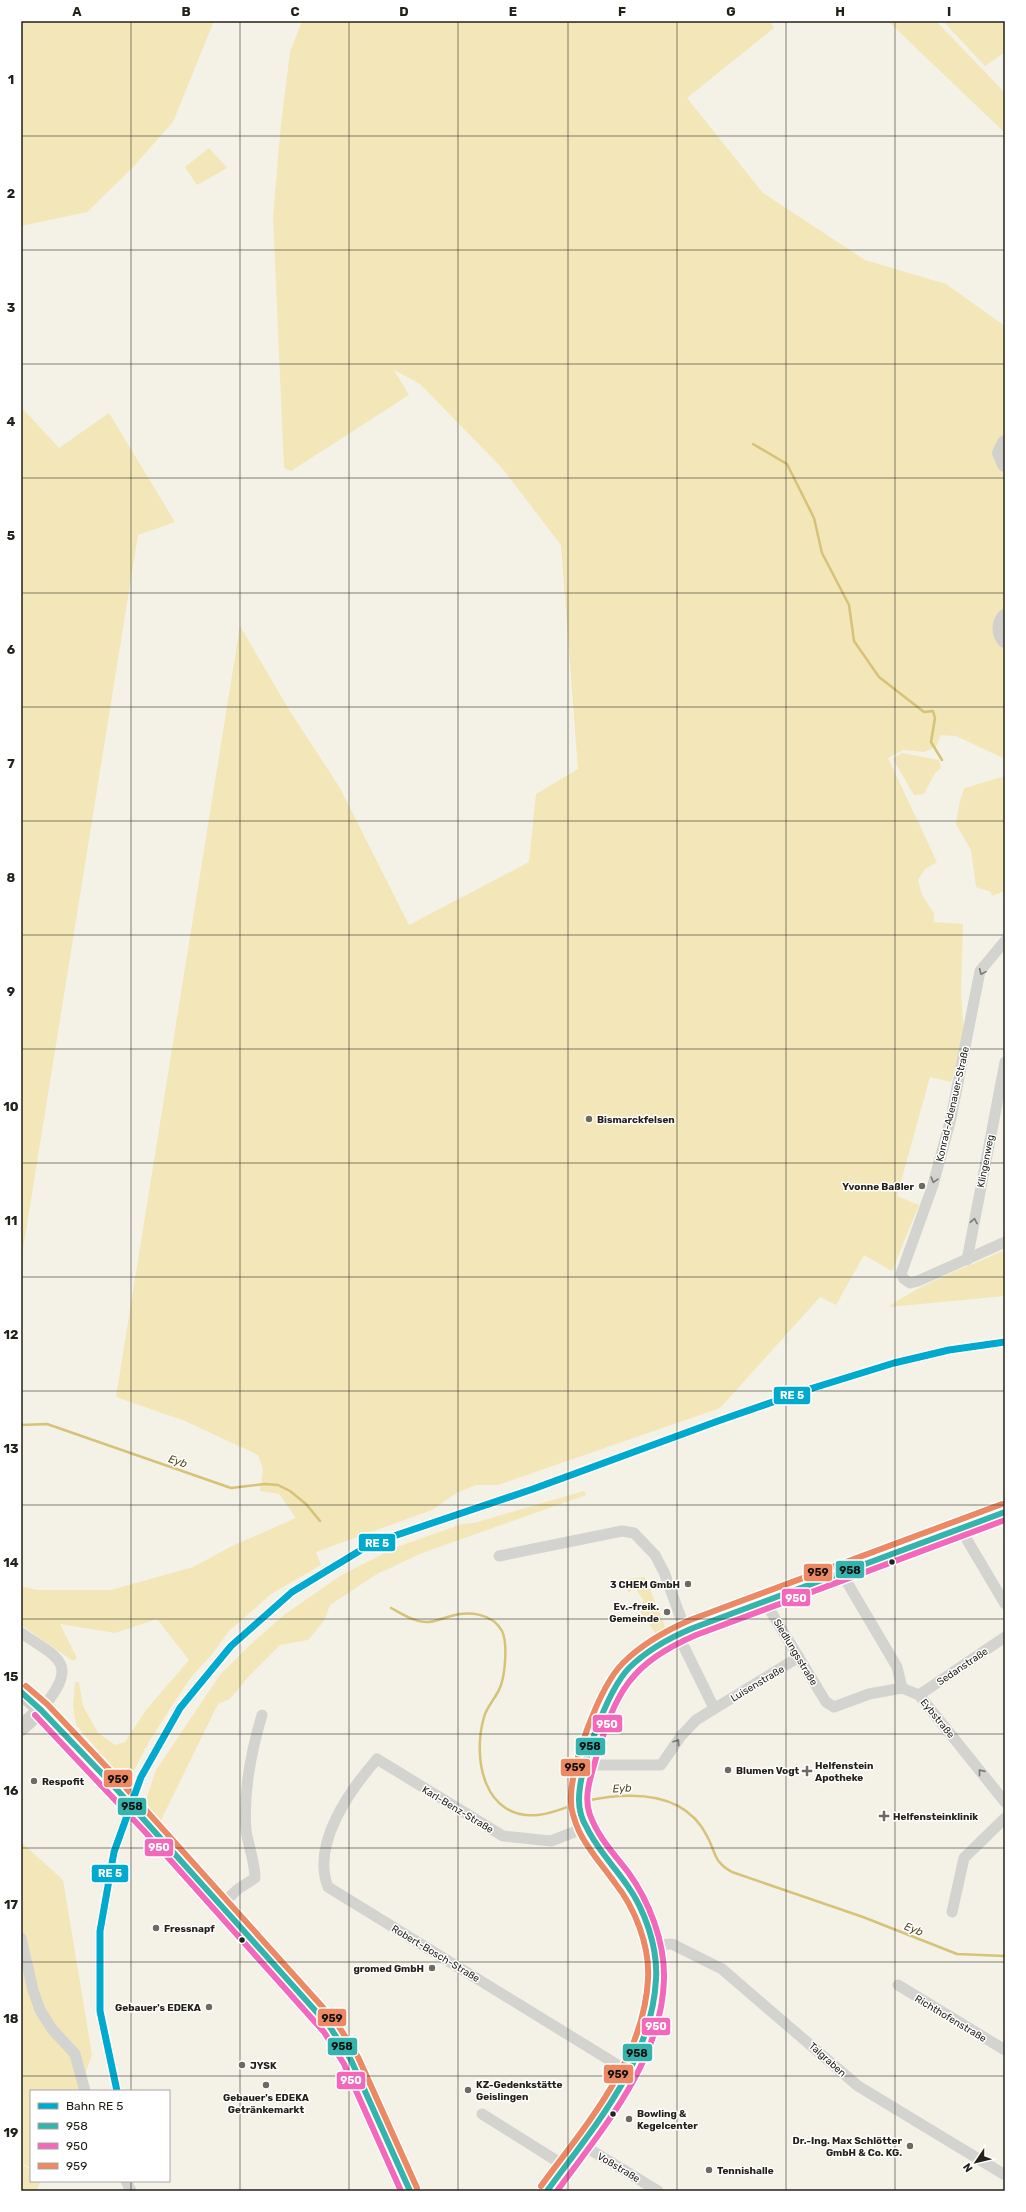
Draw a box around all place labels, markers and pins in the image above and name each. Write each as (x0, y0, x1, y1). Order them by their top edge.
marker: Bismarckfelsen (584, 1114, 594, 1124)
place label: Bismarckfelsen (597, 1114, 675, 1126)
place label: Yvonne Baßler (842, 1181, 914, 1193)
marker: Yvonne Baßler (917, 1181, 927, 1191)
unlabelled marker (887, 1557, 897, 1567)
place label: 3 CHEM GmbH (610, 1579, 680, 1591)
marker: 3 CHEM GmbH (683, 1579, 693, 1589)
place label: Ev.-freik. Gemeinde (609, 1601, 659, 1625)
marker: Ev.-freik. Gemeinde (662, 1607, 672, 1617)
place label: Helfenstein Apotheke (815, 1760, 873, 1784)
marker: Blumen Vogt (723, 1765, 733, 1775)
place label: Blumen Vogt (736, 1765, 800, 1777)
marker: Helfenstein Apotheke (802, 1766, 812, 1776)
marker: Respofit (29, 1776, 39, 1786)
place label: Respofit (42, 1776, 84, 1788)
marker: Helfensteinklinik (878, 1810, 890, 1822)
place label: Helfensteinklinik (893, 1811, 978, 1823)
marker: Fressnapf (151, 1923, 161, 1933)
place label: Fressnapf (164, 1923, 215, 1935)
unlabelled marker (237, 1935, 247, 1945)
place label: gromed GmbH (353, 1963, 424, 1975)
marker: gromed GmbH (427, 1963, 437, 1973)
place label: Gebauer's EDEKA (115, 2002, 202, 2014)
marker: Gebauer's EDEKA (204, 2002, 214, 2012)
marker: JYSK (237, 2060, 247, 2070)
place label: JYSK (250, 2060, 277, 2072)
place label: KZ-Gedenkstätte Geislingen (476, 2079, 563, 2103)
marker: Gebauer's EDEKA Getränkemarkt (261, 2080, 271, 2090)
marker: KZ-Gedenkstätte Geislingen (463, 2085, 473, 2095)
place label: Gebauer's EDEKA Getränkemarkt (223, 2092, 310, 2116)
place label: Bowling & Kegelcenter (637, 2108, 698, 2132)
unlabelled marker (608, 2109, 618, 2119)
marker: Bowling & Kegelcenter (624, 2114, 634, 2124)
place label: Dr.-Ing. Max Schlötter GmbH & Co. KG. (793, 2135, 902, 2159)
marker: Dr.-Ing. Max Schlötter GmbH & Co. KG. (905, 2141, 915, 2151)
marker: Tennishalle (704, 2165, 714, 2175)
place label: Tennishalle (717, 2165, 774, 2177)

